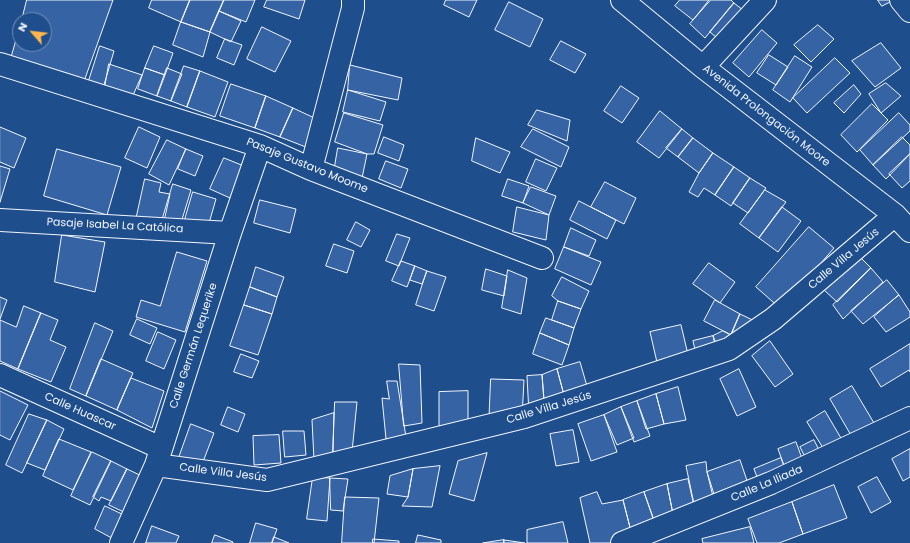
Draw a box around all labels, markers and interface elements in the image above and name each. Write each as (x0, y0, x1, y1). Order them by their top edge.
north arrow (12, 12, 52, 52)
text: N (13, 19, 31, 34)
street label: Avenida Prolongación Moore (700, 62, 832, 170)
street label: Pasaje Gustavo Moome (244, 136, 370, 196)
street label: Pasaje Isabel La Católica (46, 216, 184, 236)
street label: Calle Villa Jesús (806, 226, 882, 292)
street label: Calle Germán Lequerike (167, 281, 221, 411)
street label: Calle Villa Jesús (505, 389, 593, 427)
street label: Calle Huascar (42, 390, 118, 434)
street label: Calle Villa Jesús (178, 461, 268, 485)
street label: Calle La Iliada (729, 463, 805, 505)

